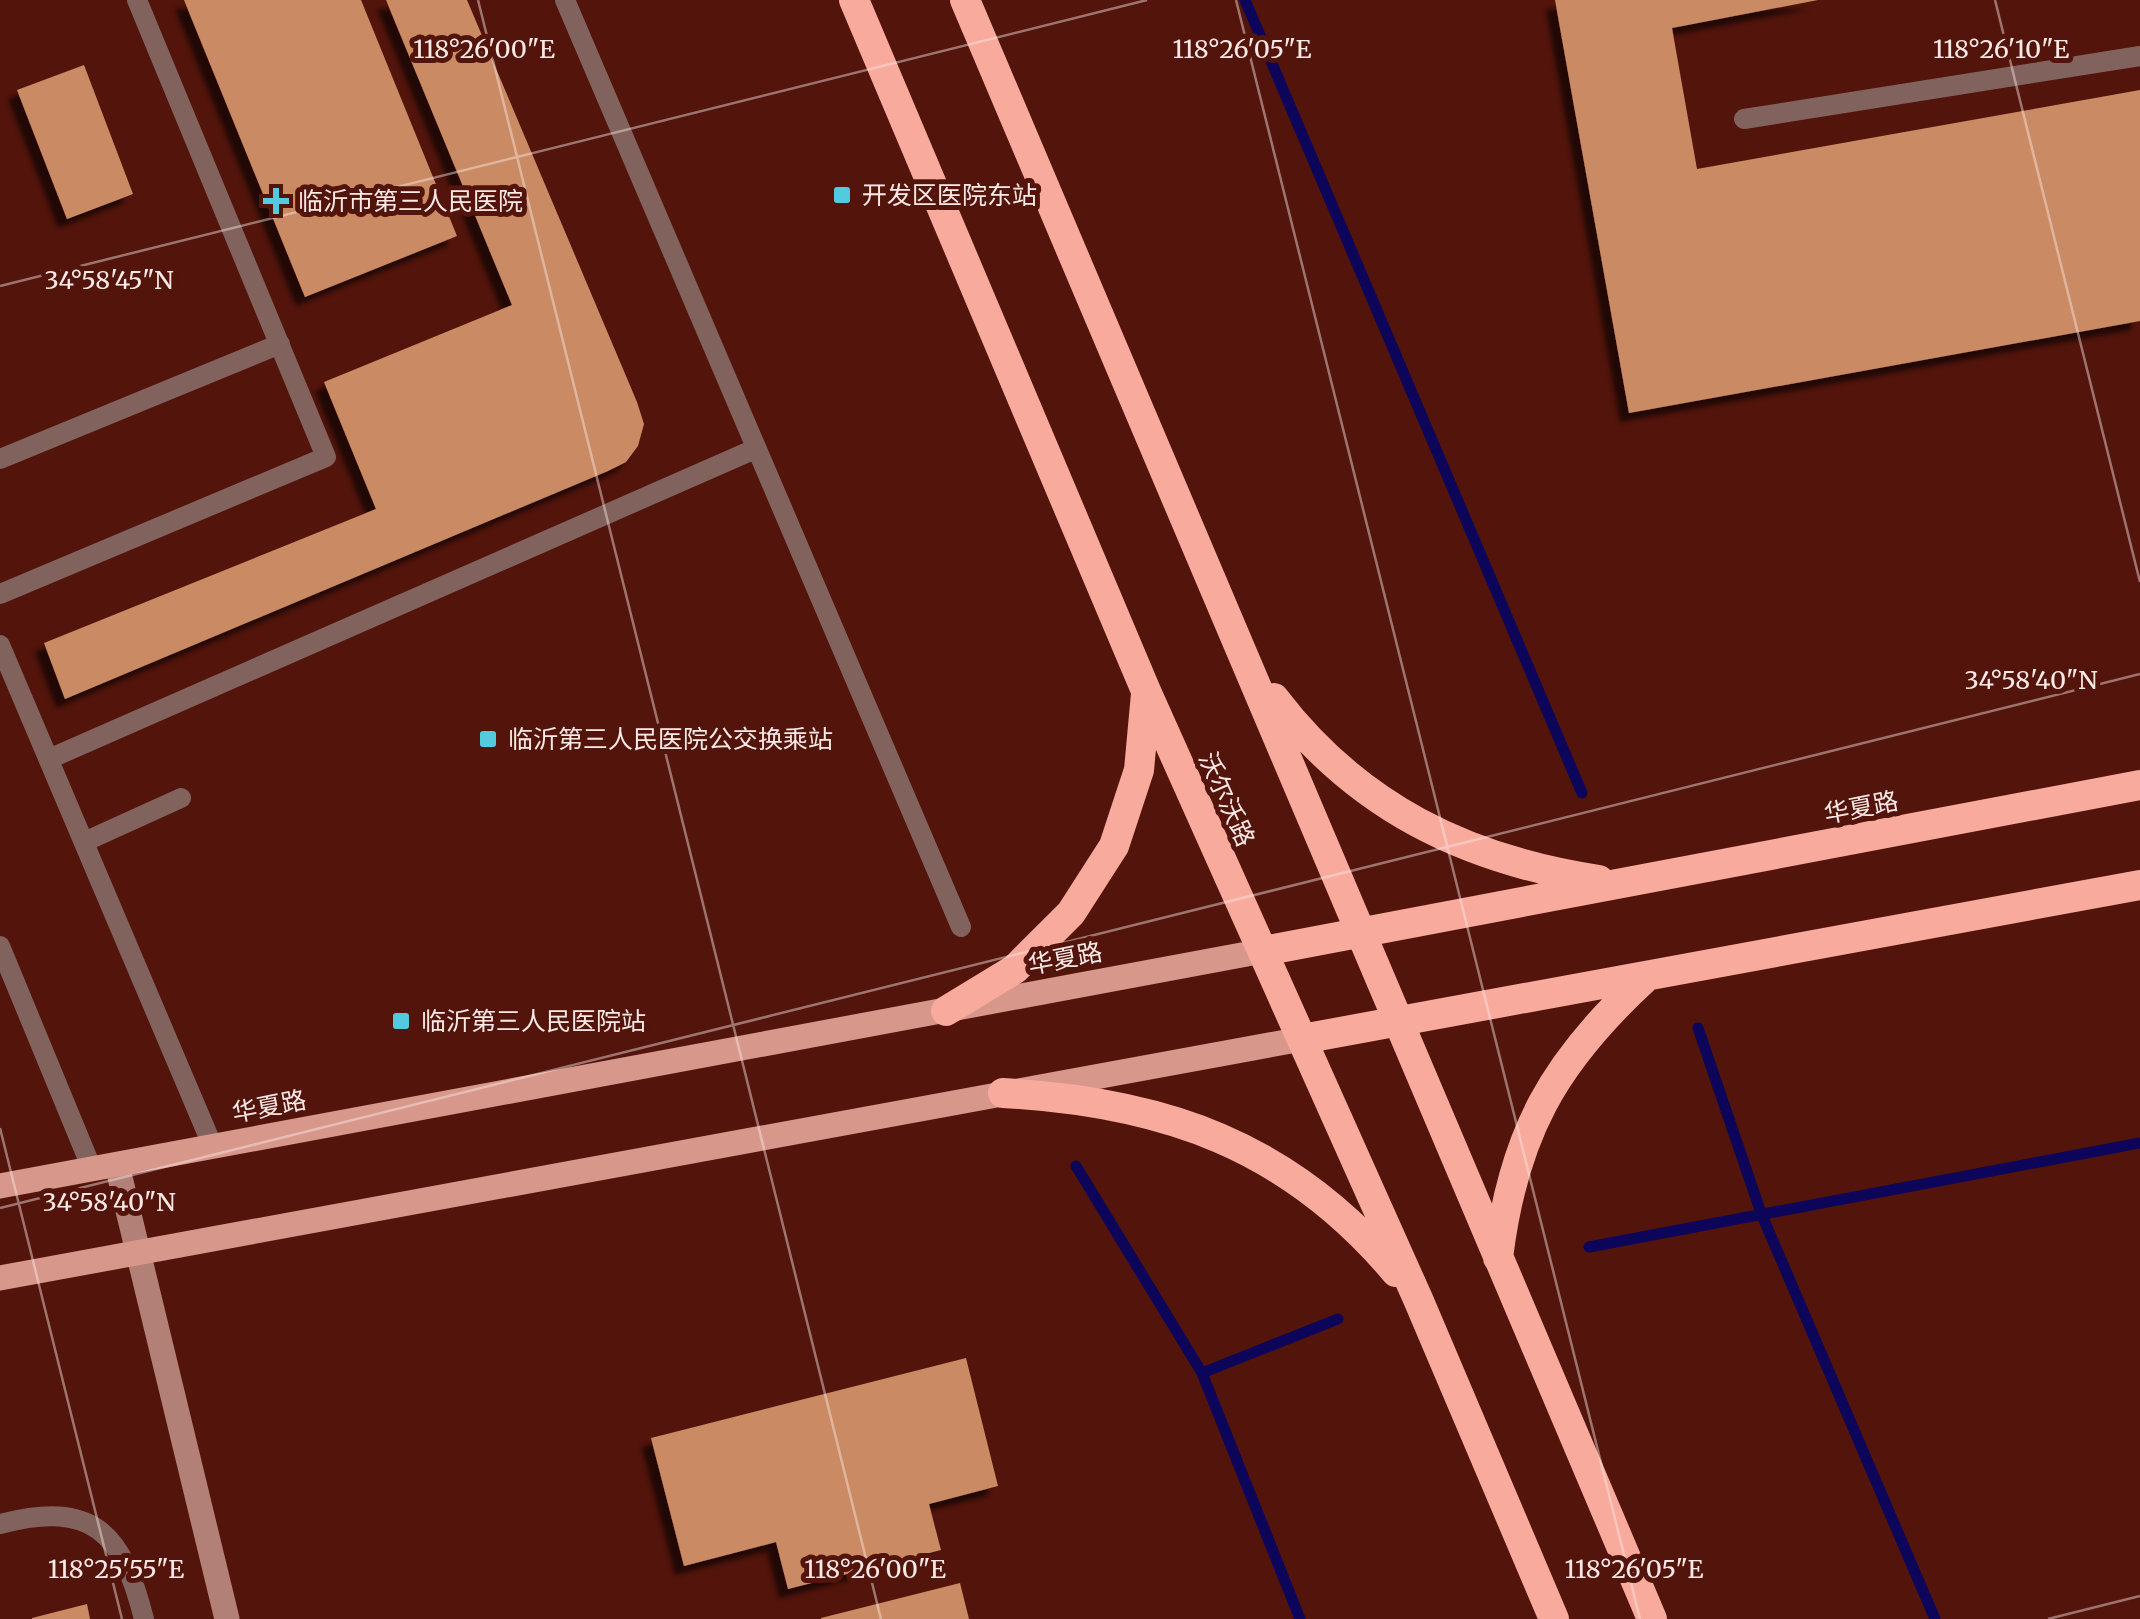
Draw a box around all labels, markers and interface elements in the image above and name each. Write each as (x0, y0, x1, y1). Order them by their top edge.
text: 118°26'00"E (413, 33, 555, 65)
text: 118°26'05"E (1173, 33, 1312, 65)
text: 118°26'10"E (1933, 33, 2069, 65)
place label: 开发区医院东站 (862, 179, 1037, 211)
marker: 开发区医院东站 (831, 184, 853, 206)
place label: 临沂市第三人民医院 (298, 185, 523, 217)
marker: 临沂市第三人民医院 (263, 188, 289, 214)
text: 34°58'45"N (44, 264, 174, 296)
text: 34°58'40"N (1964, 664, 2098, 696)
place label: 临沂第三人民医院公交换乘站 (508, 723, 833, 755)
marker: 临沂第三人民医院公交换乘站 (477, 728, 499, 750)
street label: 沃尔沃路 (1192, 747, 1262, 851)
street label: 华夏路 (1821, 784, 1901, 830)
street label: 华夏路 (1025, 935, 1105, 981)
place label: 临沂第三人民医院站 (421, 1005, 646, 1037)
marker: 临沂第三人民医院站 (390, 1010, 412, 1032)
street label: 华夏路 (229, 1083, 309, 1129)
text: 34°58'40"N (42, 1186, 176, 1218)
text: 118°25'55"E (48, 1553, 184, 1585)
text: 118°26'00"E (804, 1553, 946, 1585)
text: 118°26'05"E (1565, 1553, 1704, 1585)

